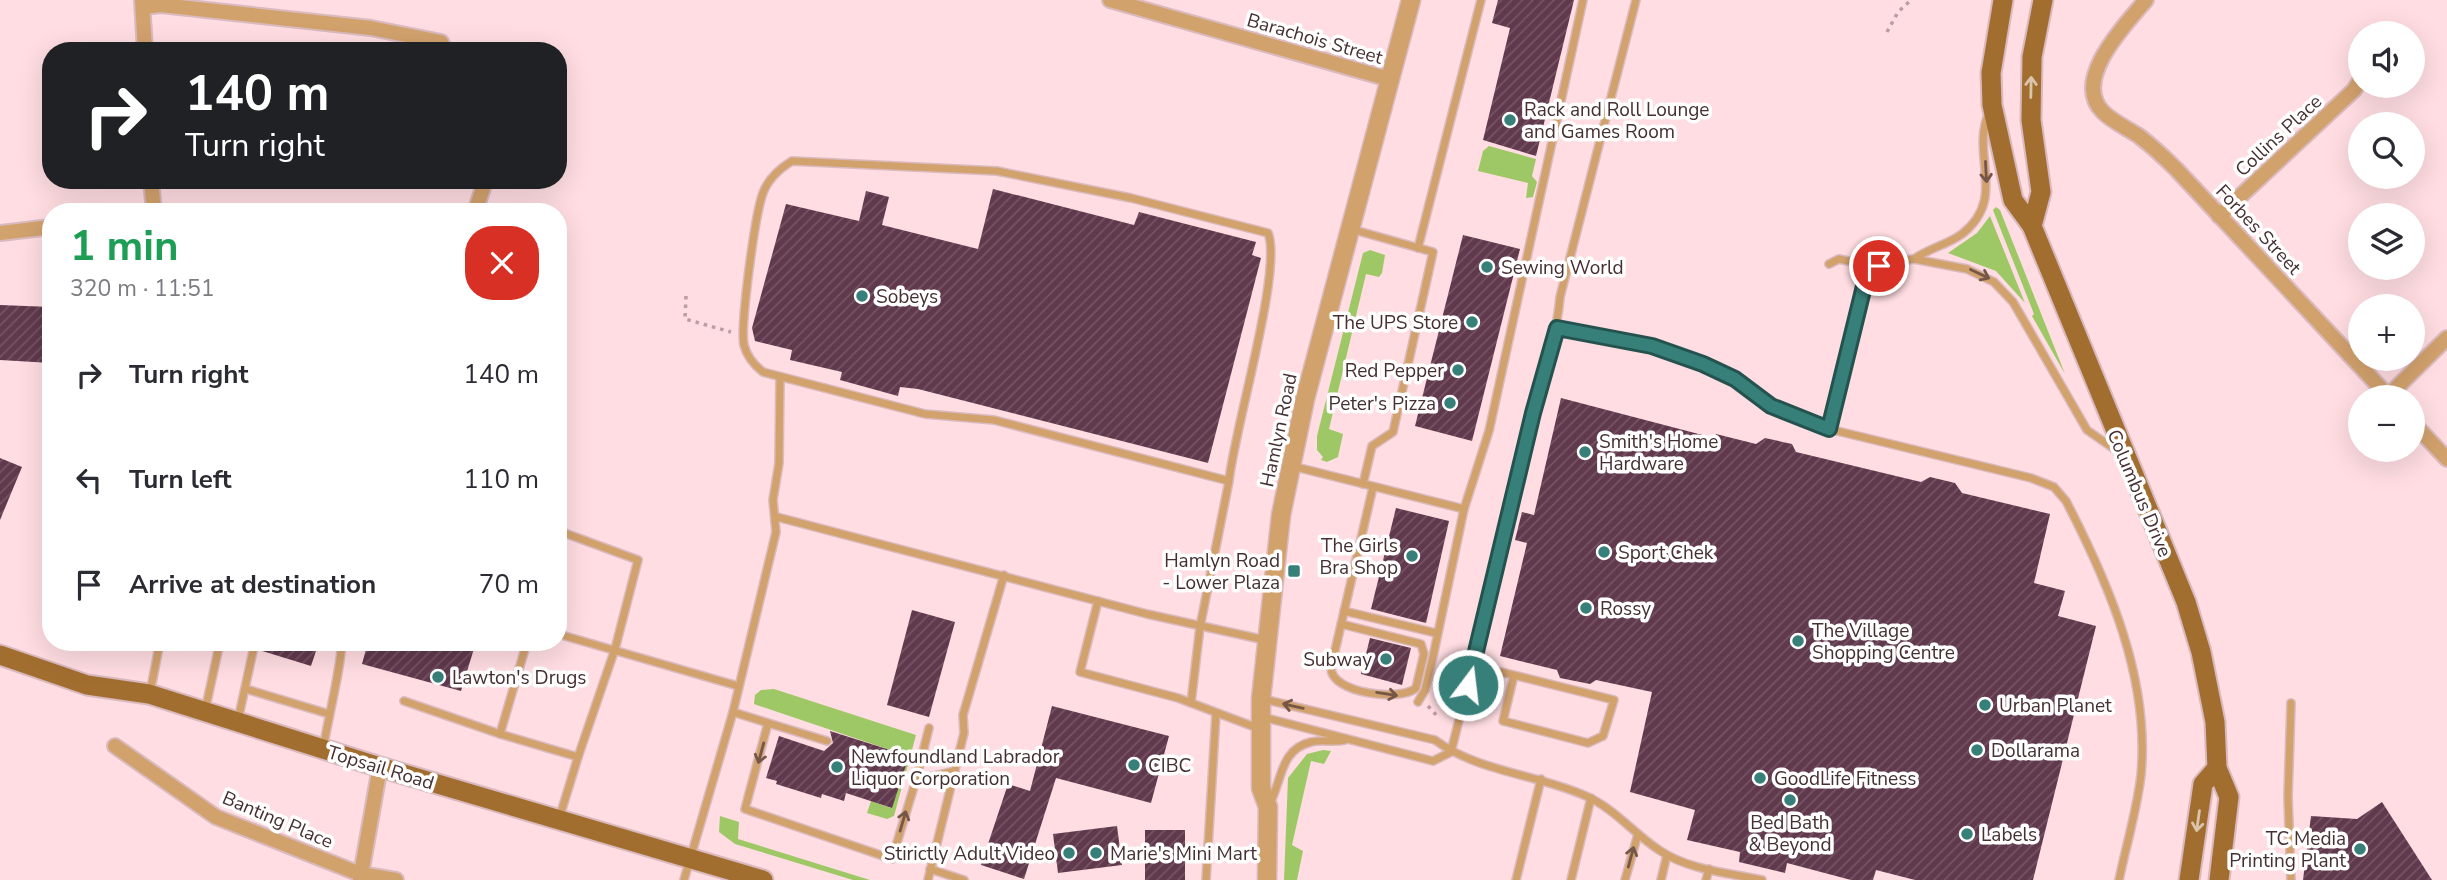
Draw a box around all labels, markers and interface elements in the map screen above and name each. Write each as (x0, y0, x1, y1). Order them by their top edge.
street label: Barachois Street (1244, 7, 1386, 71)
map controls (2348, 21, 2425, 462)
button: sound (2348, 21, 2425, 98)
text: 140 m (185, 60, 329, 127)
icon: right (70, 70, 161, 161)
one-way arrow (2024, 75, 2038, 98)
street label: Collins Place (2230, 89, 2328, 183)
place label: Rack and Roll Lounge and Games Room (1524, 97, 1709, 145)
marker: Rack and Roll Lounge and Games Room (1502, 112, 1518, 128)
button: search (2348, 112, 2425, 189)
text: Turn right (185, 124, 325, 167)
one-way arrow (1980, 160, 1993, 183)
street label: Forbes Street (2210, 179, 2307, 281)
button: layers (2348, 203, 2425, 280)
text: 1 min (70, 218, 179, 275)
button: close (465, 226, 539, 300)
pin (1849, 236, 1909, 296)
icon: arrive (1860, 247, 1898, 285)
place label: Sewing World (1501, 255, 1624, 281)
marker: Sewing World (1479, 259, 1495, 275)
one-way arrow (1969, 268, 1990, 282)
text: 320 m · 11:51 (70, 273, 215, 304)
place label: Sobeys (876, 284, 938, 310)
marker: Sobeys (854, 288, 870, 304)
button: + (2348, 294, 2425, 371)
place label: The UPS Store (1333, 310, 1458, 336)
marker: The UPS Store (1464, 314, 1480, 330)
icon: right (70, 356, 108, 394)
text: Turn right (129, 357, 248, 392)
text: 140 m (463, 357, 539, 392)
place label: Red Pepper (1345, 358, 1444, 384)
marker: Red Pepper (1450, 362, 1466, 378)
street label: Hamlyn Road (1254, 371, 1304, 490)
button: − (2348, 385, 2425, 462)
place label: Peter's Pizza (1329, 391, 1436, 417)
marker: Peter's Pizza (1442, 395, 1458, 411)
street label: Columbus Drive (2101, 426, 2178, 561)
place label: Smith's Home Hardware (1599, 429, 1718, 477)
marker: Smith's Home Hardware (1577, 444, 1593, 460)
icon: left (70, 461, 108, 499)
text: Turn left (129, 462, 232, 497)
text: 110 m (463, 462, 539, 497)
place label: The Girls Bra Shop (1319, 533, 1398, 581)
place label: Sport Chek (1618, 540, 1714, 566)
marker: Sport Chek (1596, 544, 1612, 560)
place label: Hamlyn Road - Lower Plaza (1162, 548, 1280, 596)
marker: The Girls Bra Shop (1404, 548, 1420, 564)
marker: Hamlyn Road - Lower Plaza (1286, 563, 1302, 579)
icon: arrive (70, 566, 108, 604)
text: Arrive at destination (129, 567, 376, 602)
text: 70 m (479, 567, 539, 602)
place label: Rossy (1600, 596, 1651, 622)
marker: Rossy (1578, 600, 1594, 616)
place label: The Village Shopping Centre (1812, 618, 1955, 666)
marker: The Village Shopping Centre (1790, 633, 1806, 649)
place label: Subway (1303, 647, 1372, 673)
position arrow (1431, 648, 1505, 722)
marker: Subway (1378, 651, 1394, 667)
place label: Lawton's Drugs (452, 665, 586, 691)
marker: Lawton's Drugs (430, 669, 446, 685)
one-way arrow (1375, 688, 1398, 701)
place label: Urban Planet (1999, 693, 2112, 719)
marker: Urban Planet (1977, 697, 1993, 713)
one-way arrow (1282, 699, 1305, 712)
place label: Dollarama (1991, 738, 2080, 764)
street label: Topsail Road (324, 739, 437, 796)
one-way arrow (753, 742, 766, 764)
marker: Dollarama (1969, 742, 1985, 758)
place label: Newfoundland Labrador Liquor Corporation (851, 744, 1060, 792)
place label: CIBC (1148, 753, 1191, 779)
marker: CIBC (1126, 757, 1142, 773)
marker: Newfoundland Labrador Liquor Corporation (829, 759, 845, 775)
place label: GoodLife Fitness (1774, 766, 1916, 792)
marker: GoodLife Fitness (1752, 770, 1768, 786)
street label: Banting Place (218, 785, 337, 855)
marker: Bed Bath & Beyond (1782, 792, 1798, 808)
one-way arrow (897, 810, 910, 832)
place label: Bed Bath & Beyond (1749, 810, 1831, 858)
one-way arrow (2191, 810, 2204, 832)
place label: Labels (1981, 822, 2037, 848)
marker: Labels (1959, 826, 1975, 842)
place label: TC Media Printing Plant (2229, 826, 2346, 874)
place label: Stirictly Adult Video (884, 841, 1055, 867)
place label: Marie's Mini Mart (1110, 841, 1257, 867)
marker: TC Media Printing Plant (2352, 841, 2368, 857)
marker: Stirictly Adult Video (1061, 845, 1077, 861)
marker: Marie's Mini Mart (1088, 845, 1104, 861)
one-way arrow (1626, 846, 1639, 868)

